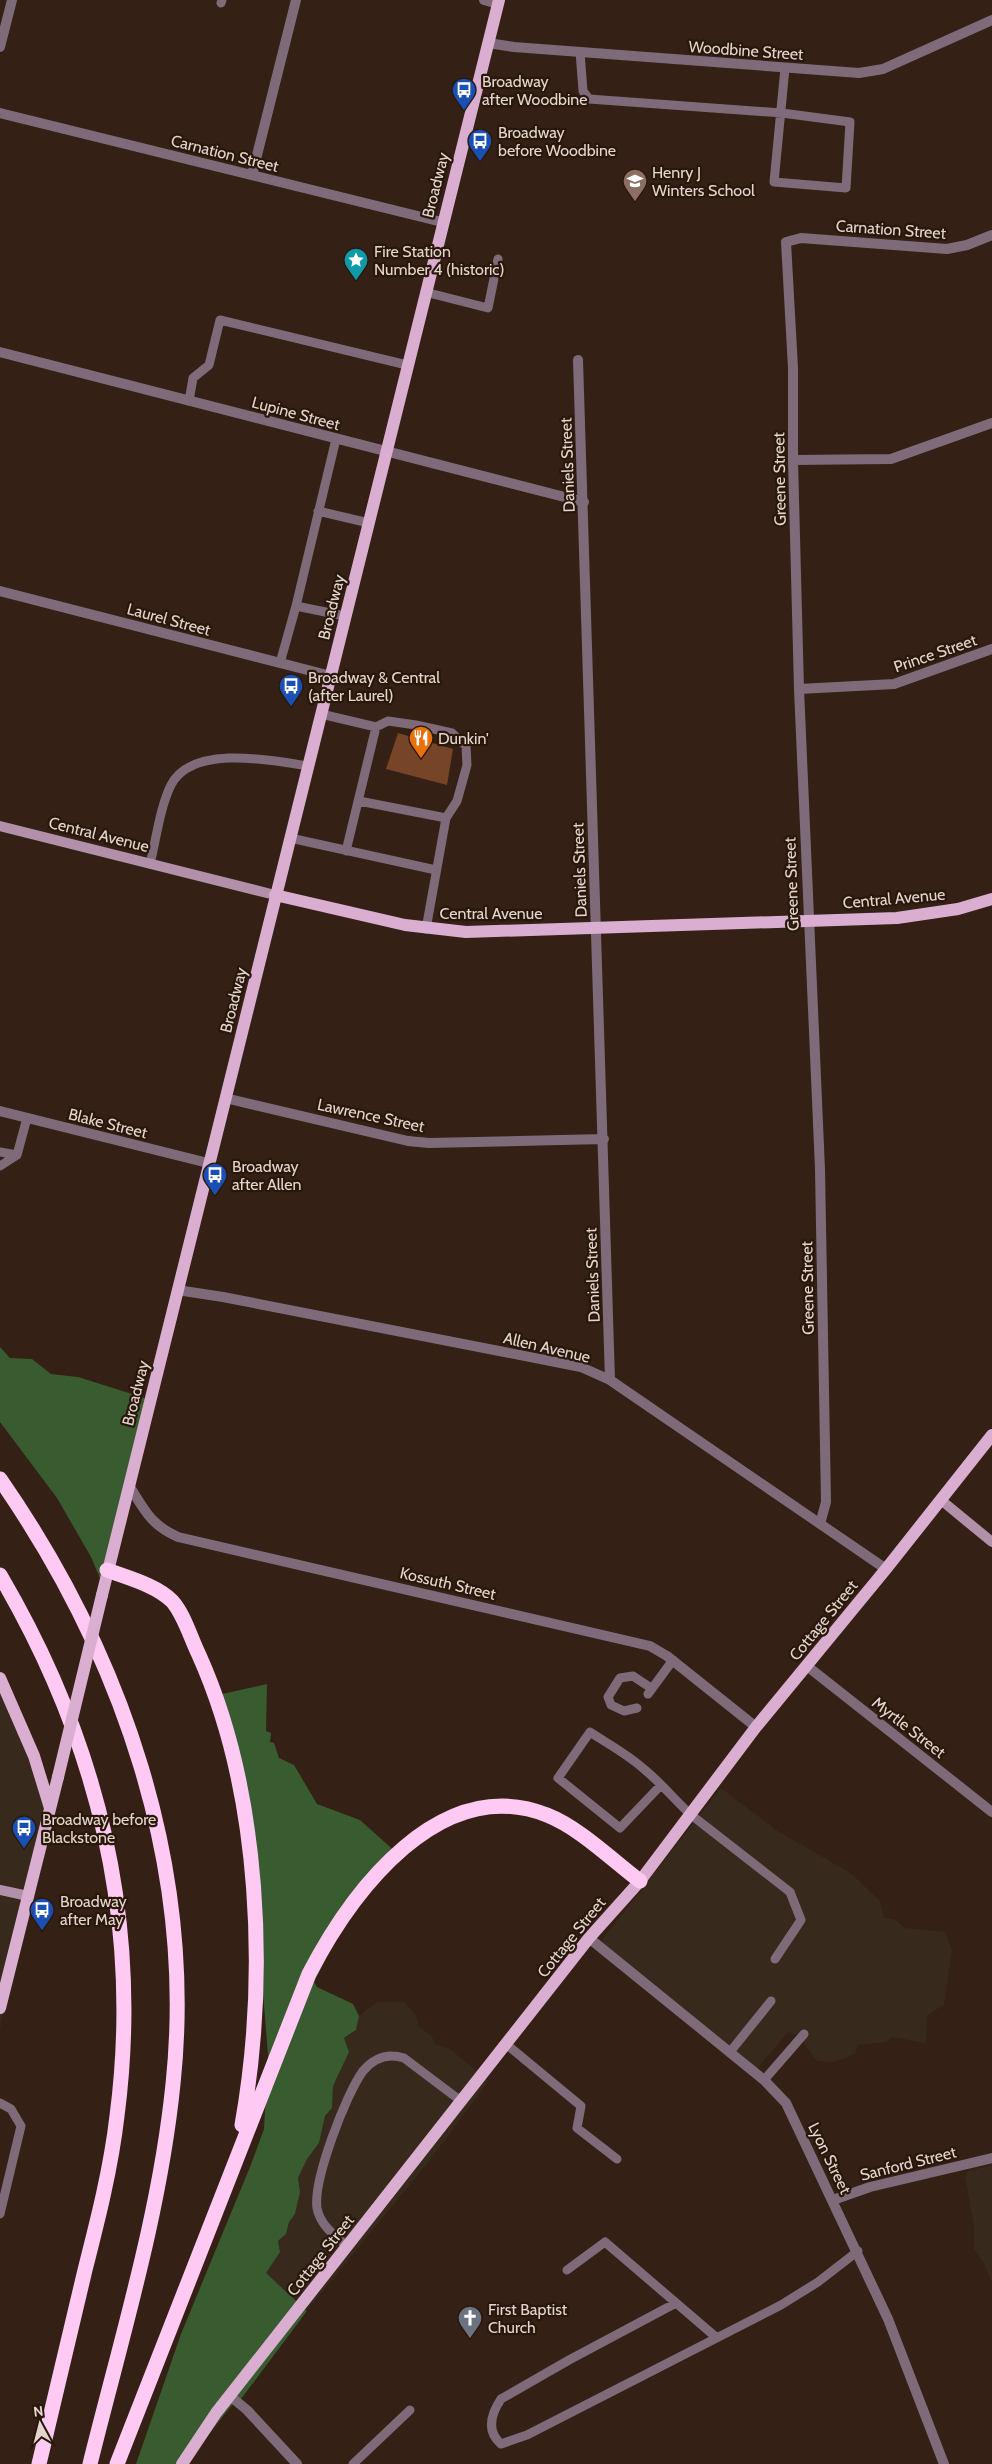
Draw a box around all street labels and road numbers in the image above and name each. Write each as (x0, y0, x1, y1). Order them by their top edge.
street label: Woodbine Street (688, 37, 805, 64)
street label: Carnation Street (169, 131, 281, 176)
street label: Broadway (418, 150, 453, 220)
street label: Carnation Street (835, 216, 947, 243)
street label: Lupine Street (250, 393, 343, 435)
street label: Daniels Street (556, 417, 579, 513)
street label: Greene Street (769, 431, 790, 526)
street label: Broadway (314, 572, 349, 642)
street label: Laurel Street (125, 599, 213, 640)
street label: Prince Street (891, 630, 980, 677)
street label: Central Avenue (47, 813, 151, 856)
street label: Daniels Street (568, 822, 591, 918)
street label: Greene Street (780, 836, 803, 931)
street label: Central Avenue (842, 885, 946, 912)
street label: Central Avenue (440, 904, 542, 923)
street label: Broadway (216, 965, 251, 1035)
street label: Lawrence Street (316, 1095, 427, 1136)
street label: Blake Street (66, 1105, 150, 1143)
street label: Daniels Street (581, 1227, 604, 1323)
street label: Greene Street (797, 1240, 818, 1335)
street label: Allen Avenue (502, 1328, 592, 1367)
street label: Broadway (118, 1358, 153, 1428)
street label: Kossuth Street (398, 1563, 498, 1604)
street label: Cottage Street (785, 1576, 862, 1664)
street label: Myrtle Street (868, 1693, 950, 1762)
street label: Cottage Street (533, 1893, 610, 1981)
street label: Lyon Street (804, 2119, 855, 2198)
street label: Sanford Street (858, 2142, 959, 2185)
street label: Cottage Street (283, 2211, 358, 2300)

